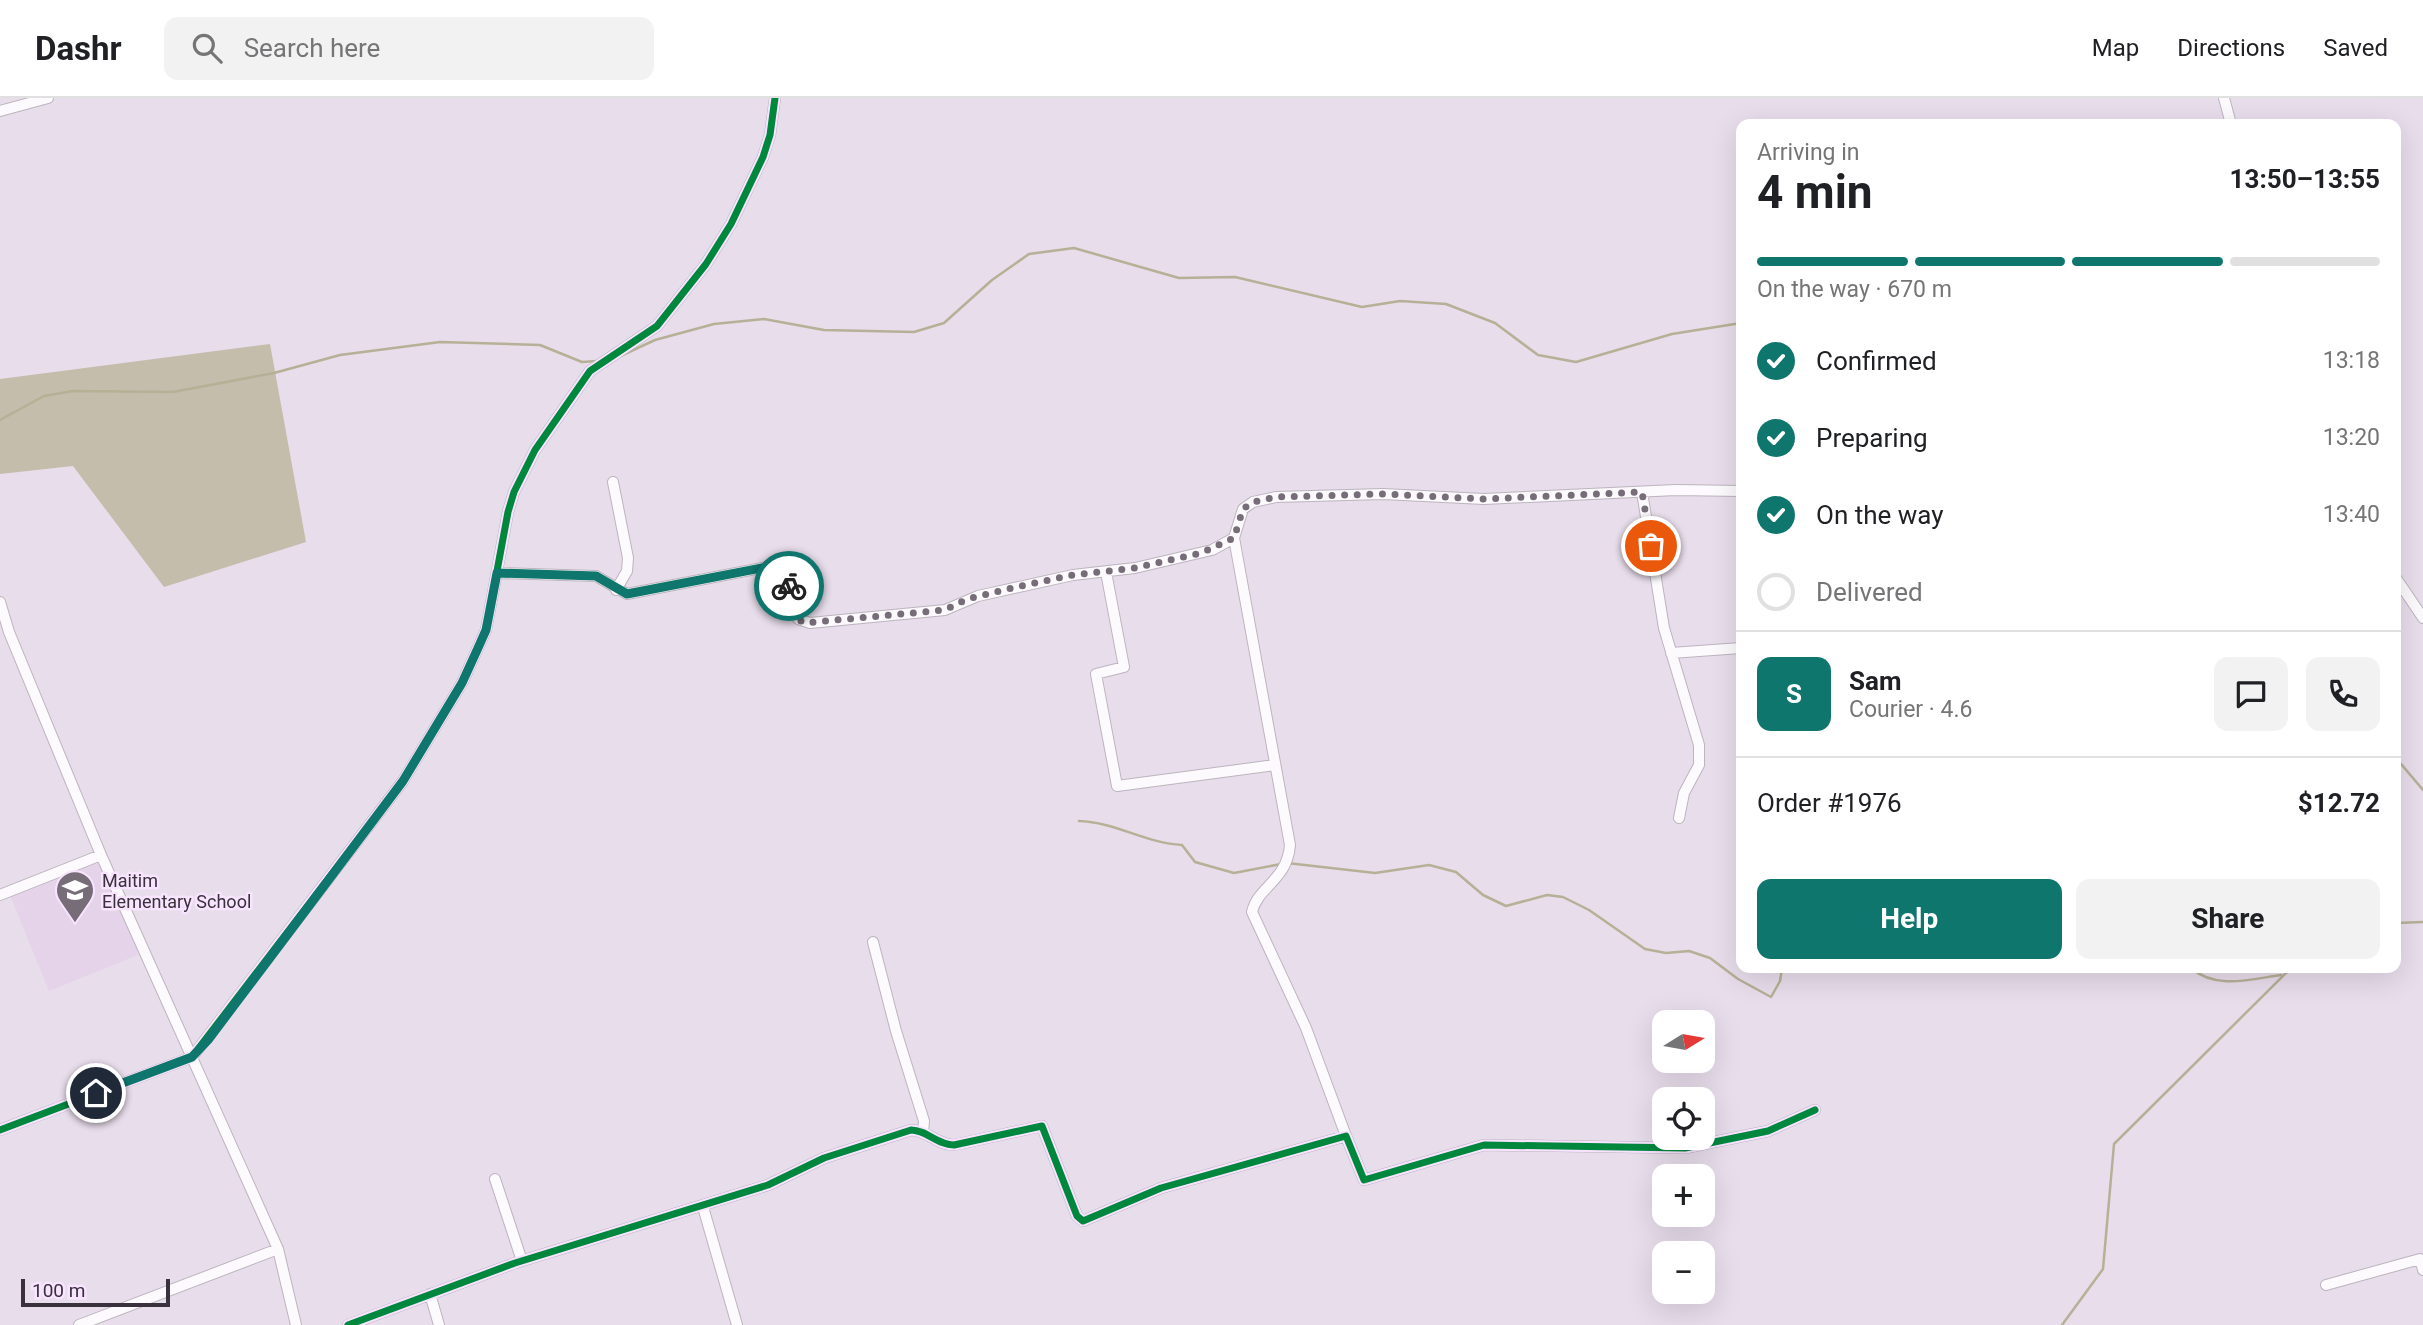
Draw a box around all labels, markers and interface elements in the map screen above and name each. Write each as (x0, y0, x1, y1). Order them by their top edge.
search box (164, 17, 654, 80)
text: Dashr (35, 29, 122, 68)
icon: search (188, 29, 226, 67)
text: Search here (244, 33, 380, 63)
text: Map (2092, 34, 2139, 62)
text: Directions (2177, 34, 2285, 62)
text: Saved (2323, 34, 2388, 62)
text: Arriving in (1757, 139, 1860, 166)
text: 13:50–13:55 (2230, 164, 2380, 194)
text: 4 min (1757, 165, 1873, 219)
text: On the way · 670 m (1757, 276, 1952, 303)
icon: check (1757, 342, 1795, 380)
text: Confirmed (1816, 346, 1937, 376)
text: 13:18 (2323, 347, 2380, 374)
icon: check (1757, 419, 1795, 457)
text: Preparing (1816, 423, 1928, 453)
text: 13:20 (2323, 424, 2380, 451)
icon: check (1757, 496, 1795, 534)
text: On the way (1816, 500, 1944, 530)
text: 13:40 (2323, 501, 2380, 528)
pin (1621, 516, 1681, 576)
icon: bag (1632, 527, 1670, 565)
courier (754, 551, 824, 621)
icon: bike (770, 567, 808, 605)
text: Delivered (1816, 577, 1923, 607)
button: chat (2214, 657, 2288, 731)
button: phone (2306, 657, 2380, 731)
text: Sam (1849, 666, 1901, 696)
text: S (1786, 679, 1802, 709)
text: Courier · 4.6 (1849, 696, 1972, 723)
text: Order #1976 (1757, 788, 1902, 818)
text: $12.72 (2298, 788, 2380, 818)
school or university icon: Maitim Elementary School (54, 869, 96, 924)
place label: Maitim Elementary School (102, 870, 251, 912)
button: Help (1757, 879, 2062, 959)
button: Share (2076, 879, 2380, 959)
north arrow (1652, 1010, 1715, 1073)
map controls (1652, 1010, 1715, 1304)
pin (66, 1063, 126, 1123)
icon: home (77, 1074, 115, 1112)
button: locate (1652, 1087, 1715, 1150)
button: + (1652, 1164, 1715, 1227)
button: − (1652, 1241, 1715, 1304)
scale bar (21, 1276, 170, 1308)
text: 100 m (32, 1279, 85, 1302)

